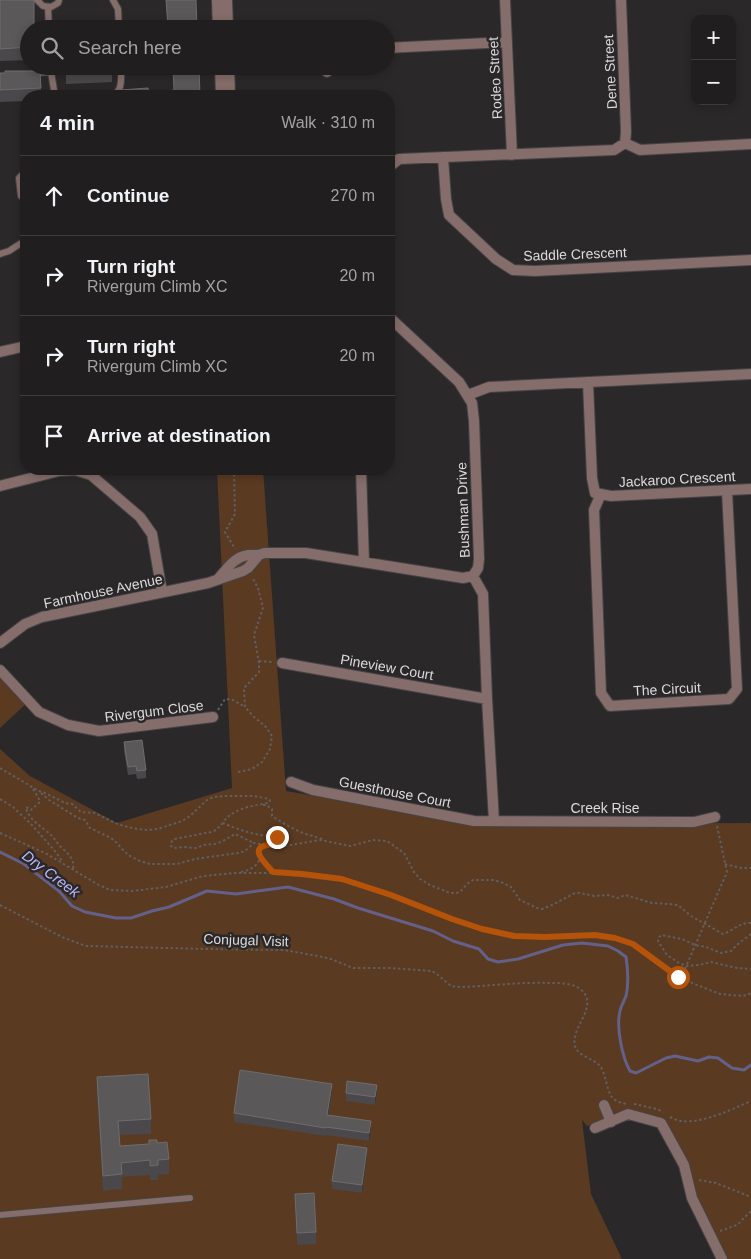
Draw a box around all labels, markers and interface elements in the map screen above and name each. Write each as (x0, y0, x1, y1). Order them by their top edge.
map controls (691, 15, 736, 105)
button: + (691, 15, 736, 60)
search box (20, 20, 395, 75)
icon: search (38, 34, 66, 62)
street label: Dene Street (600, 34, 620, 110)
street label: Rodeo Street (485, 36, 505, 120)
text: Search here (78, 37, 182, 58)
button: − (691, 60, 736, 105)
text: 4 min (40, 111, 95, 134)
text: Walk · 310 m (281, 114, 375, 131)
icon: ahead (40, 182, 68, 210)
text: Continue (87, 185, 169, 206)
text: 270 m (331, 187, 375, 204)
street label: Saddle Crescent (523, 244, 627, 264)
text: Turn right (87, 256, 175, 277)
icon: right (40, 262, 68, 290)
text: 20 m (339, 267, 375, 284)
text: Rivergum Climb XC (87, 278, 227, 295)
text: Turn right (87, 336, 175, 357)
icon: right (40, 342, 68, 370)
text: 20 m (339, 347, 375, 364)
text: Rivergum Climb XC (87, 358, 227, 375)
icon: arrive (40, 422, 68, 450)
text: Arrive at destination (87, 425, 271, 446)
street label: Bushman Drive (453, 462, 473, 558)
street label: Jackaroo Crescent (618, 468, 736, 490)
street label: Farmhouse Avenue (42, 571, 164, 611)
street label: Pineview Court (339, 651, 435, 683)
street label: The Circuit (633, 679, 701, 699)
street label: Rivergum Close (104, 697, 205, 725)
street label: Guesthouse Court (338, 773, 452, 811)
street label: Creek Rise (570, 800, 640, 816)
route end (266, 826, 289, 849)
water label: Dry Creek (19, 846, 85, 902)
street label: Conjugal Visit (203, 931, 289, 949)
route start (667, 966, 690, 989)

